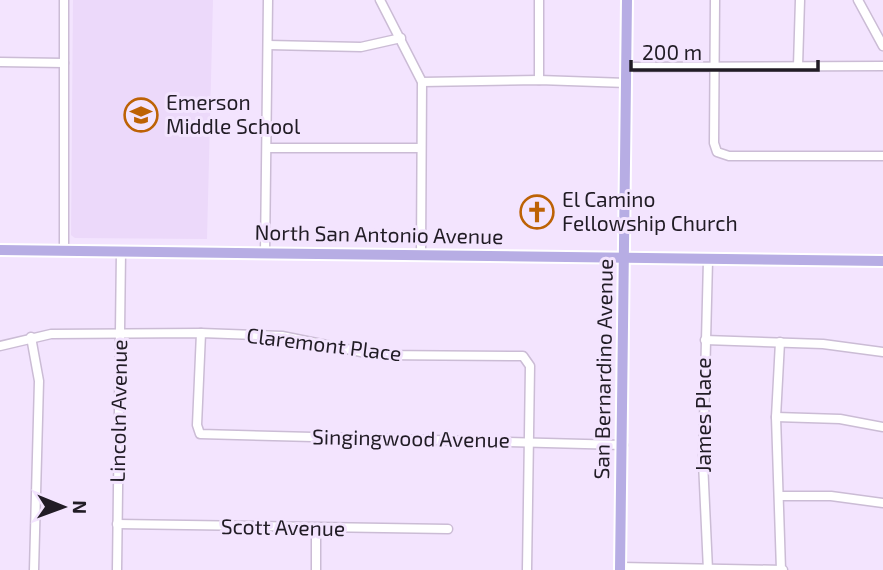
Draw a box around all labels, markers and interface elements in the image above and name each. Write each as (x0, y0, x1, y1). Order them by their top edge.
scale bar (631, 28, 818, 72)
text: 200 m (642, 39, 702, 64)
place label: Emerson Middle School (166, 89, 301, 138)
school or university icon: Emerson Middle School (122, 96, 160, 134)
place label: El Camino Fellowship Church (562, 186, 738, 235)
church icon: El Camino Fellowship Church (518, 193, 556, 231)
street label: North San Antonio Avenue (254, 219, 504, 248)
street label: San Bernardino Avenue (588, 258, 617, 480)
street label: Claremont Place (245, 322, 403, 365)
street label: Lincoln Avenue (104, 339, 131, 483)
street label: James Place (690, 357, 715, 473)
street label: Singingwood Avenue (312, 423, 510, 452)
north arrow (28, 472, 98, 542)
text: N (69, 500, 92, 514)
street label: Scott Avenue (221, 513, 345, 540)

